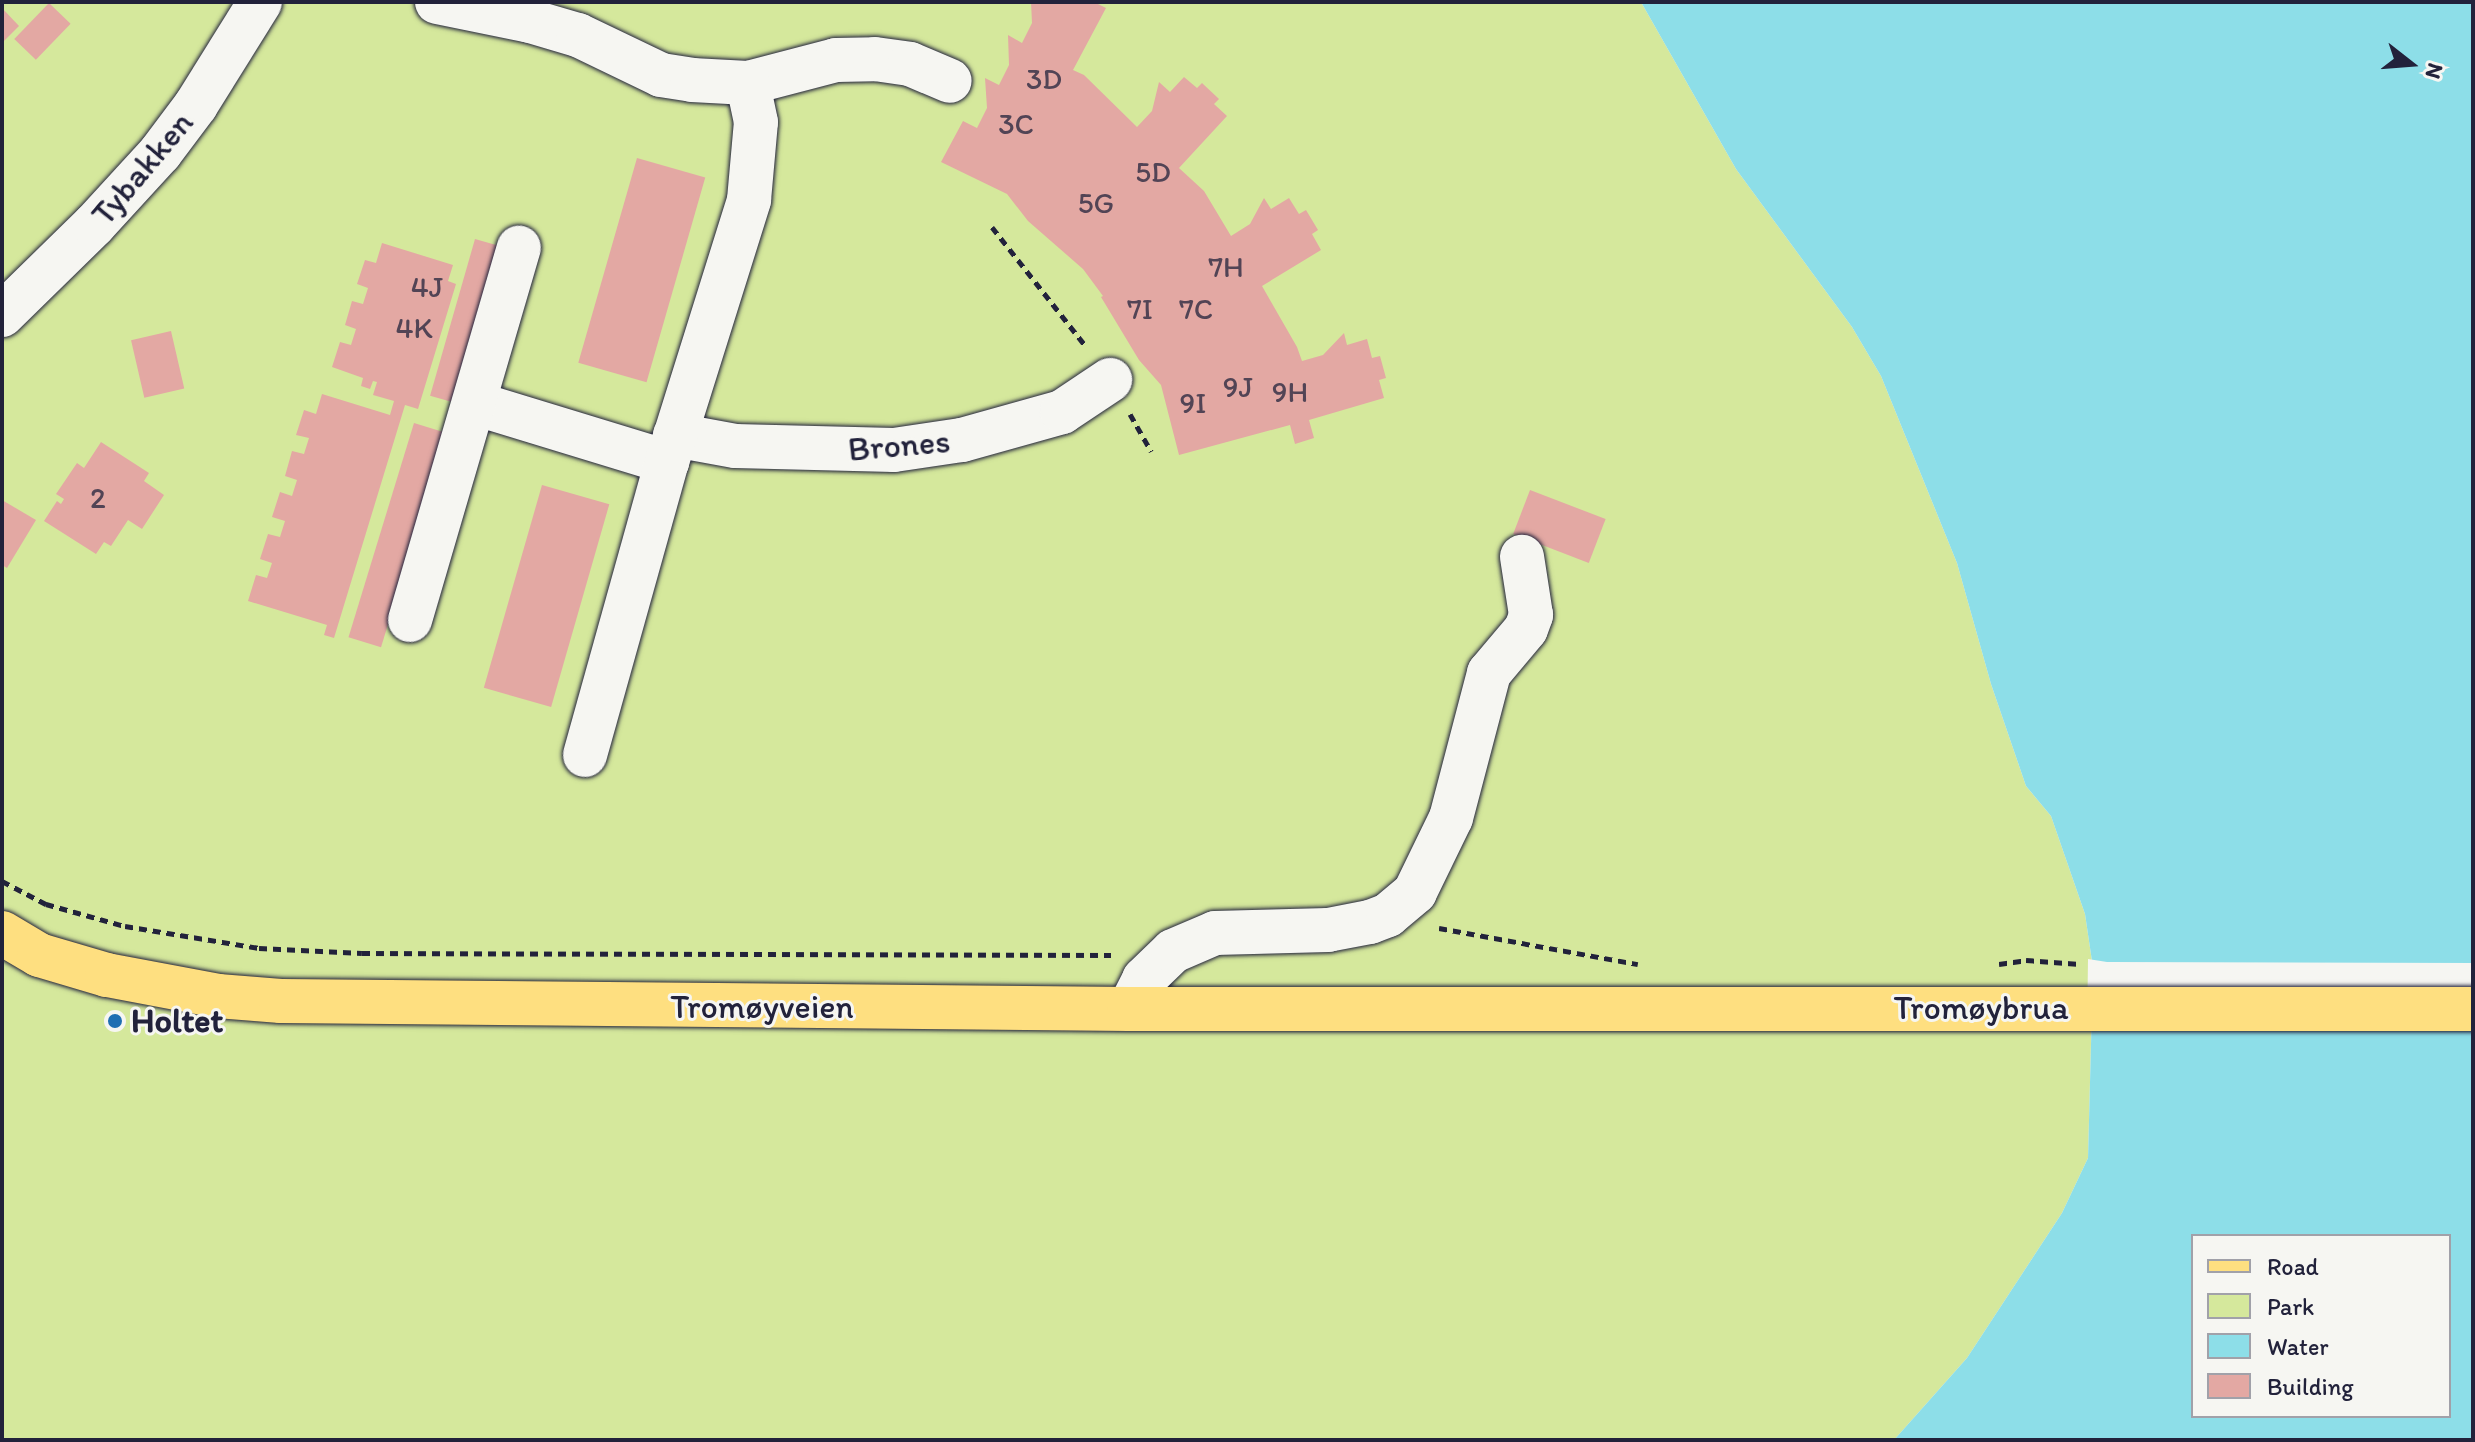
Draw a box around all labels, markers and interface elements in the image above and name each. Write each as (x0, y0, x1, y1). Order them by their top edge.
north arrow (2371, 24, 2451, 104)
text: N (2419, 60, 2450, 82)
house number: 3D (1026, 61, 1062, 97)
street label: Tybakken (83, 103, 201, 233)
house number: 3C (998, 106, 1034, 142)
house number: 5D (1135, 154, 1171, 190)
house number: 5G (1078, 185, 1114, 221)
house number: 7H (1208, 249, 1244, 285)
house number: 4J (411, 269, 443, 305)
house number: 7I (1127, 291, 1153, 327)
house number: 7C (1179, 291, 1213, 327)
house number: 4K (395, 310, 433, 346)
house number: 9J (1223, 369, 1253, 405)
house number: 9H (1272, 374, 1308, 410)
house number: 9I (1180, 385, 1206, 421)
street label: Brones (846, 420, 952, 470)
house number: 2 (90, 480, 106, 516)
street label: Tromøyveien (670, 987, 854, 1027)
street label: Tromøybrua (1893, 988, 2069, 1028)
place label: Holtet (131, 1001, 223, 1041)
marker: Holtet (106, 1012, 124, 1030)
legend (2191, 1234, 2451, 1418)
text: Road (2267, 1252, 2319, 1281)
text: Park (2267, 1292, 2314, 1321)
text: Water (2267, 1332, 2329, 1361)
text: Building (2267, 1372, 2354, 1401)

